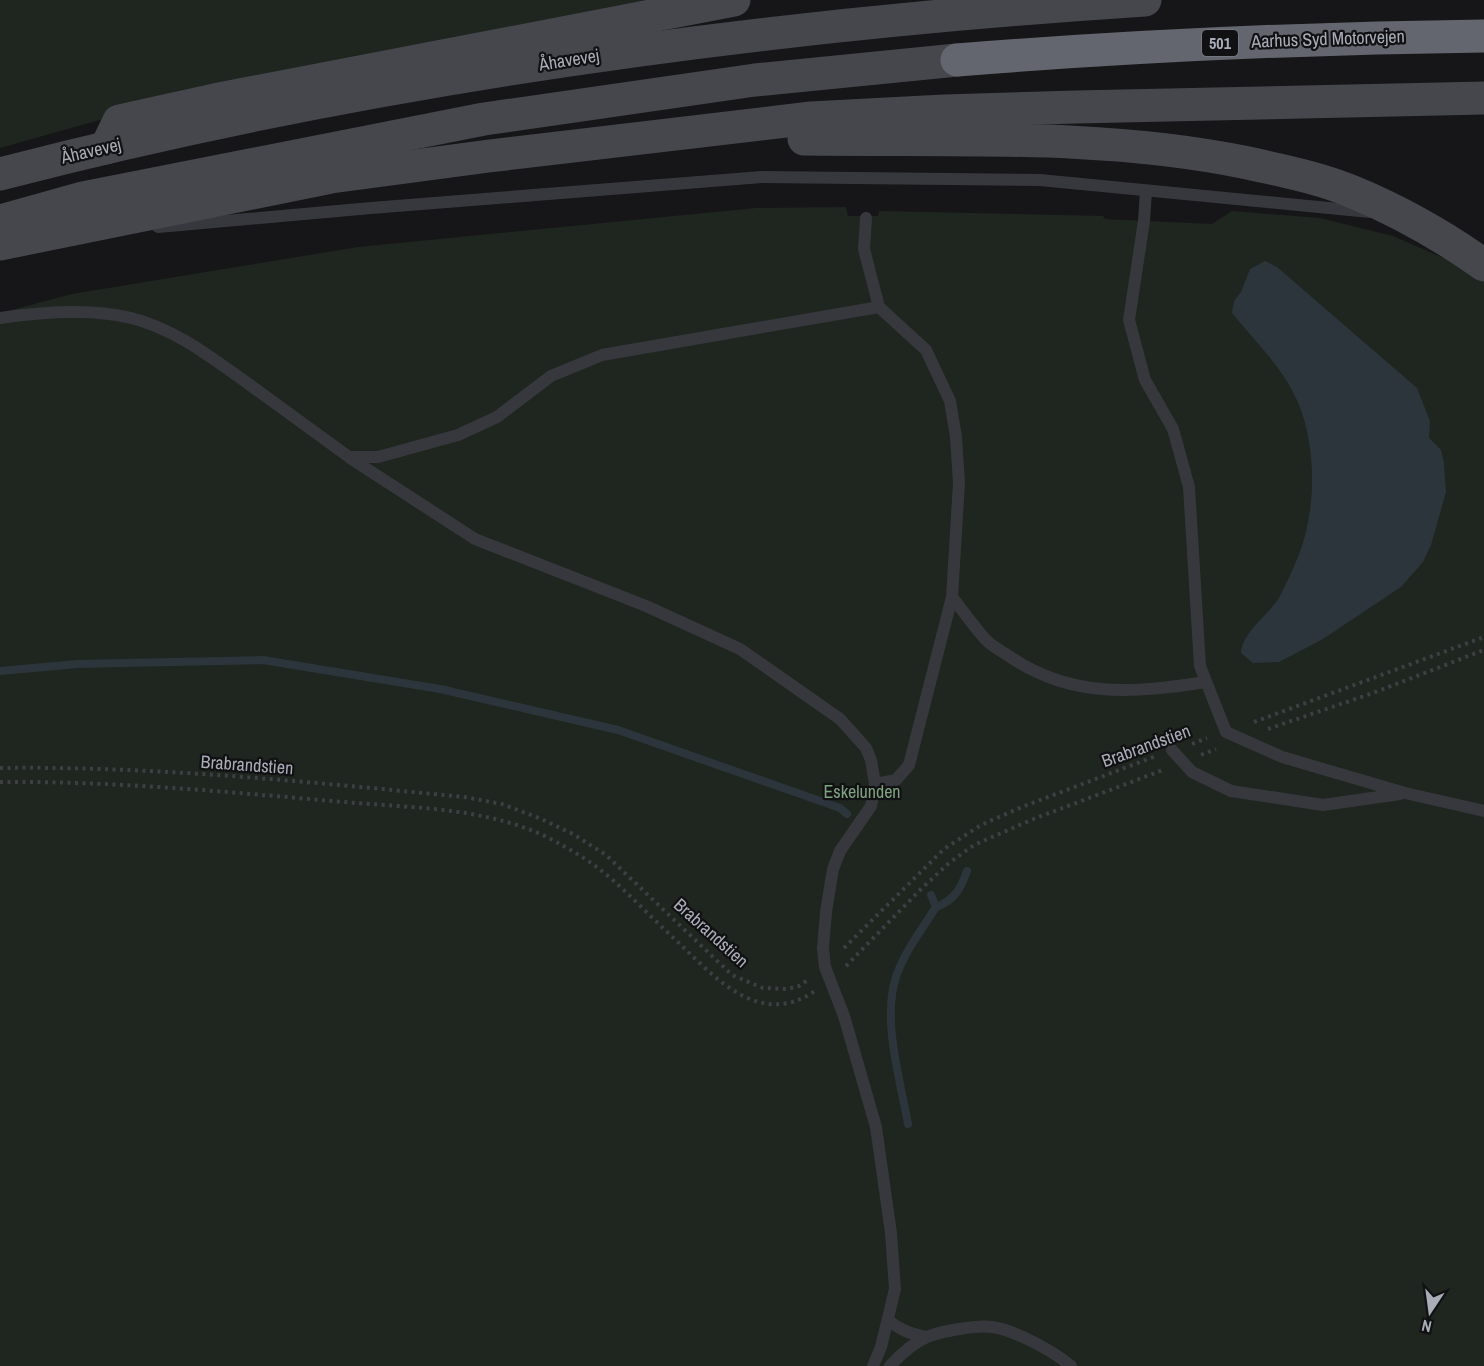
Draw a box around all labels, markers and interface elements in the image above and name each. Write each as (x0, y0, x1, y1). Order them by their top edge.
street label: Aarhus Syd Motorvejen (1250, 23, 1405, 54)
road number: 501 (1202, 30, 1238, 56)
street label: Åhavevej (536, 42, 601, 77)
street label: Åhavevej (58, 132, 123, 170)
street label: Brabrandstien (1098, 718, 1194, 773)
street label: Brabrandstien (200, 749, 294, 780)
park label: Eskelunden (823, 779, 901, 804)
street label: Brabrandstien (669, 892, 754, 973)
north arrow (1400, 1282, 1460, 1342)
text: N (1420, 1315, 1434, 1338)

